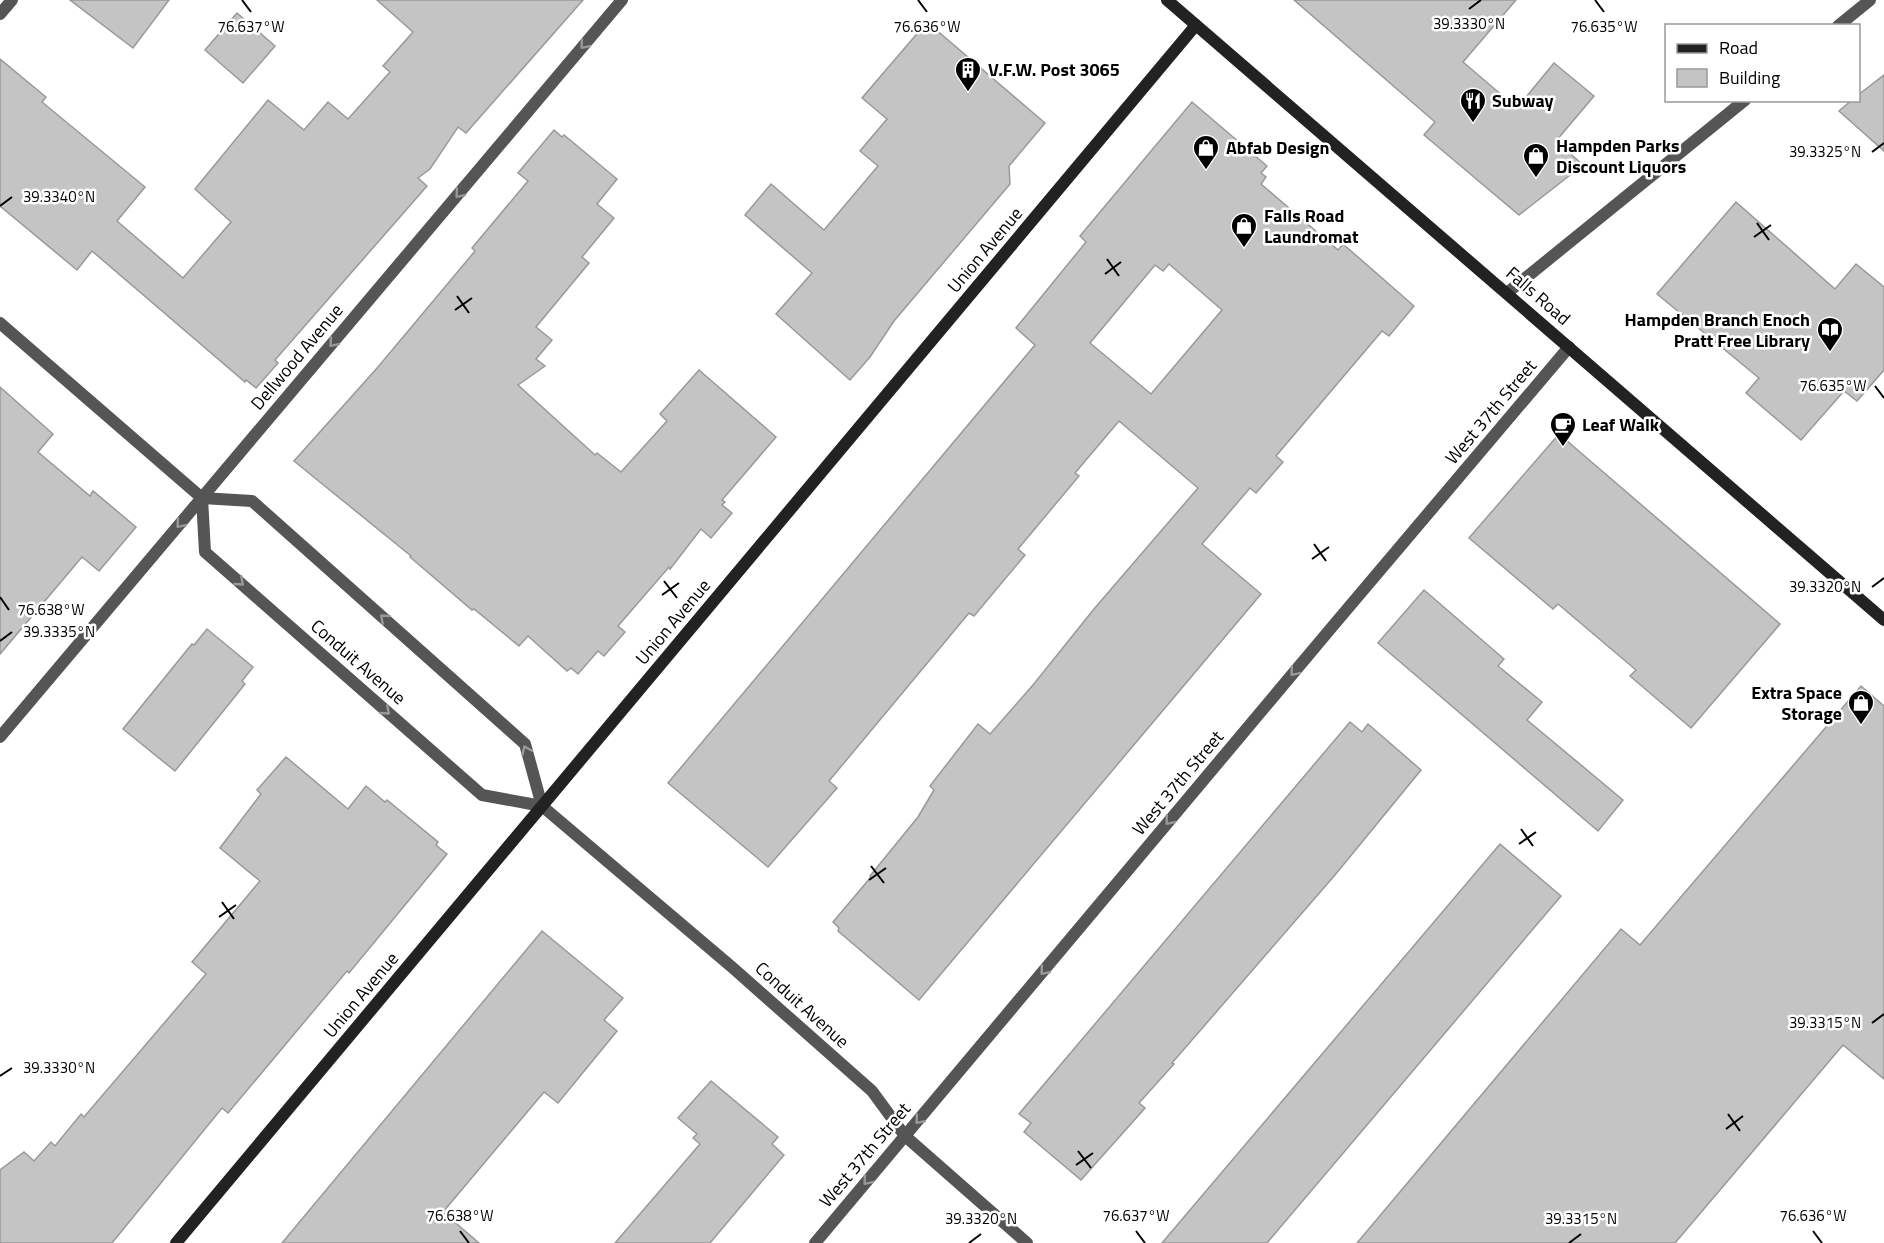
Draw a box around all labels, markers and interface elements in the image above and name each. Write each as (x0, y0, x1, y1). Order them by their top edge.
text: 39.3330°N (1433, 12, 1505, 35)
text: 76.637°W (218, 15, 284, 38)
text: 76.636°W (894, 15, 960, 38)
text: 76.635°W (1571, 15, 1637, 38)
legend (1665, 24, 1860, 102)
text: Road (1719, 34, 1758, 61)
one-way arrow (581, 38, 592, 49)
building icon: V.F.W. Post 3065 (953, 55, 983, 93)
place label: V.F.W. Post 3065 (988, 56, 1120, 83)
text: Building (1719, 64, 1780, 91)
restaurant icon: Subway (1458, 86, 1488, 124)
place label: Subway (1492, 87, 1554, 114)
place label: Hampden Parks Discount Liquors (1556, 132, 1686, 180)
shop icon: Abfab Design (1191, 133, 1221, 171)
place label: Abfab Design (1226, 134, 1329, 161)
text: 39.3325°N (1789, 140, 1861, 163)
shop icon: Hampden Parks Discount Liquors (1521, 141, 1551, 179)
text: 39.3340°N (23, 185, 95, 208)
one-way arrow (455, 187, 466, 198)
street label: Union Avenue (941, 201, 1029, 298)
place label: Falls Road Laundromat (1264, 202, 1359, 250)
shop icon: Falls Road Laundromat (1229, 211, 1259, 249)
street label: Falls Road (1500, 260, 1576, 331)
street label: Dellwood Avenue (244, 298, 349, 416)
place label: Hampden Branch Enoch Pratt Free Library (1625, 306, 1810, 354)
library icon: Hampden Branch Enoch Pratt Free Library (1815, 315, 1845, 353)
one-way arrow (329, 336, 340, 347)
street label: West 37th Street (1439, 353, 1543, 470)
text: 76.635°W (1800, 374, 1866, 397)
cafe icon: Leaf Walk (1548, 410, 1578, 448)
place label: Leaf Walk (1582, 411, 1660, 438)
one-way arrow (176, 517, 187, 528)
street label: Union Avenue (629, 573, 717, 670)
one-way arrow (233, 575, 244, 586)
text: 39.3320°N (1789, 575, 1861, 598)
text: 76.638°W (18, 598, 84, 621)
street label: Conduit Avenue (305, 613, 412, 711)
one-way arrow (380, 614, 391, 625)
text: 39.3335°N (23, 620, 95, 643)
one-way arrow (1291, 665, 1302, 676)
place label: Extra Space Storage (1751, 679, 1842, 727)
shop icon: Extra Space Storage (1846, 688, 1876, 726)
one-way arrow (379, 704, 390, 715)
street label: West 37th Street (1126, 724, 1230, 841)
one-way arrow (521, 746, 533, 757)
one-way arrow (1165, 814, 1176, 825)
street label: Union Avenue (317, 946, 405, 1043)
street label: Conduit Avenue (749, 955, 855, 1054)
one-way arrow (1040, 964, 1051, 975)
text: 39.3315°N (1789, 1011, 1861, 1034)
text: 39.3330°N (23, 1056, 95, 1079)
street label: West 37th Street (813, 1096, 917, 1213)
one-way arrow (915, 1113, 926, 1124)
one-way arrow (863, 1174, 874, 1185)
text: 76.638°W (427, 1204, 493, 1227)
text: 76.637°W (1103, 1204, 1169, 1227)
text: 76.636°W (1780, 1204, 1846, 1227)
text: 39.3320°N (945, 1207, 1017, 1230)
text: 39.3315°N (1545, 1207, 1617, 1230)

